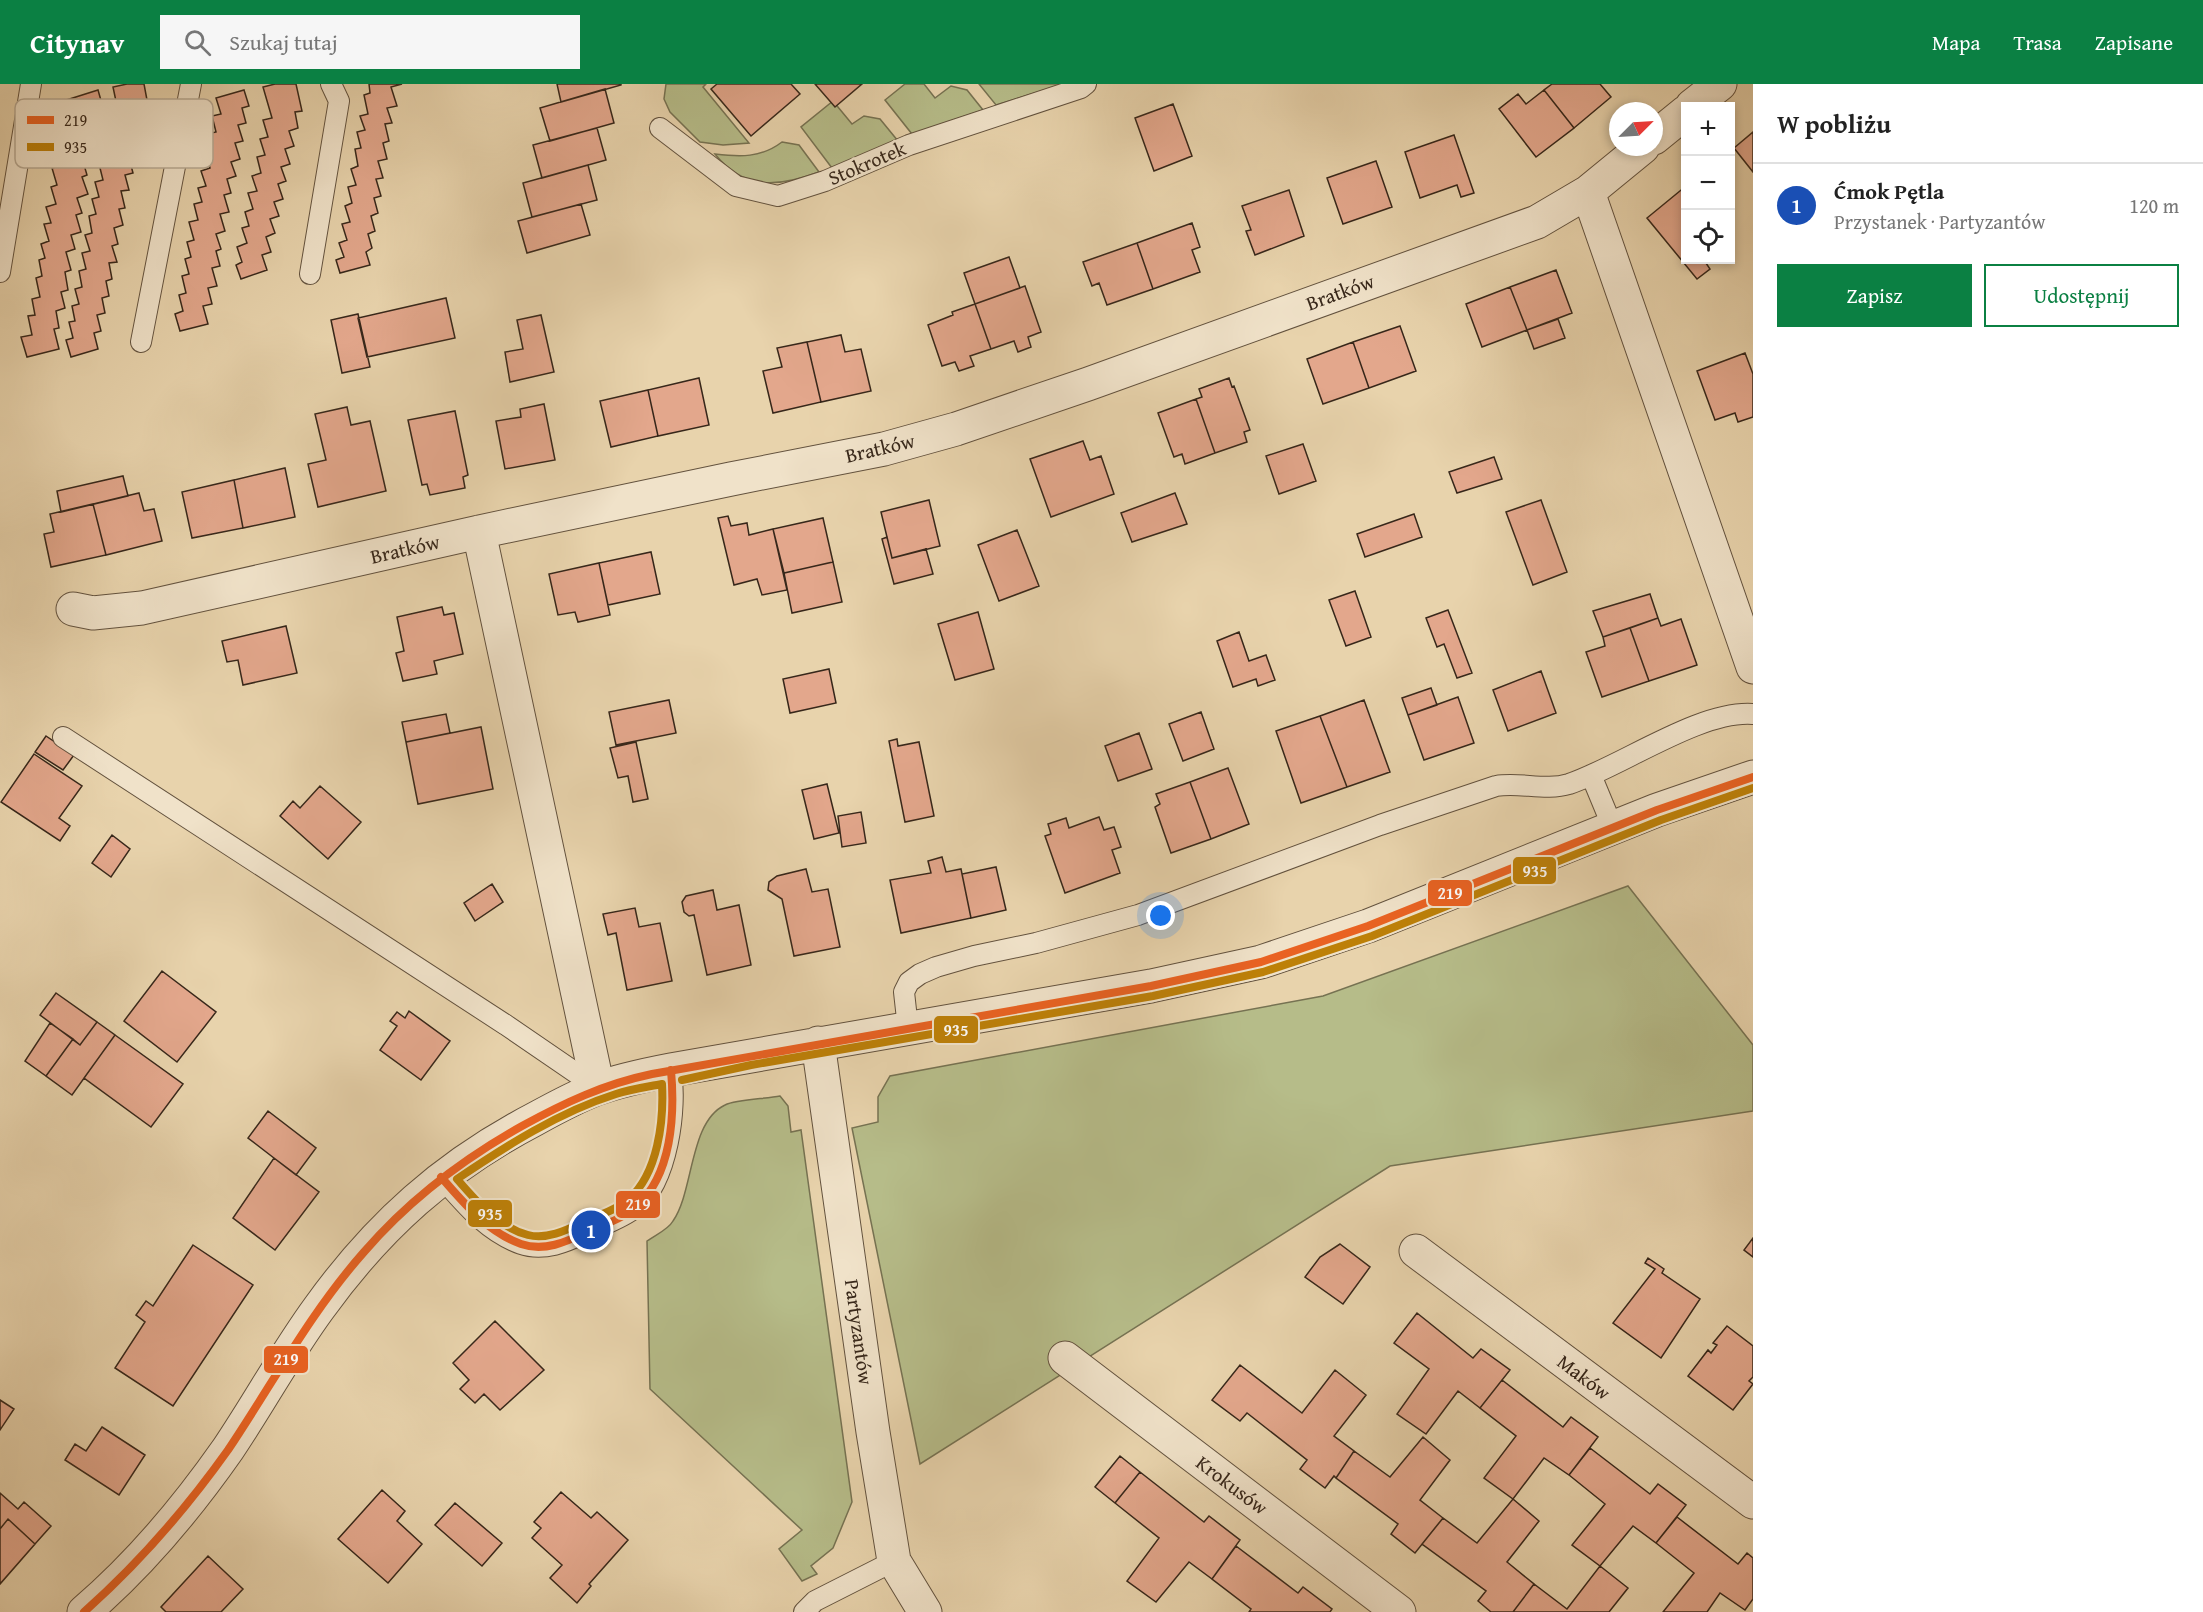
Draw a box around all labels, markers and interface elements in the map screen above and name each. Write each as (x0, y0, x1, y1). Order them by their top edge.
search box (160, 15, 580, 69)
text: Citynav (30, 22, 124, 63)
icon: search (181, 26, 214, 59)
text: Szukaj tutaj (229, 26, 338, 58)
text: Mapa (1932, 27, 1980, 58)
text: Trasa (2013, 27, 2062, 58)
text: Zapisane (2095, 27, 2173, 58)
legend (15, 99, 213, 168)
north arrow (1609, 102, 1663, 156)
map controls (1681, 102, 1735, 264)
button: + (1681, 102, 1735, 156)
text: W pobliżu (1777, 104, 1891, 143)
text: 219 (64, 108, 87, 132)
street label: Stokrotek (823, 133, 911, 192)
text: 935 (64, 135, 87, 159)
button: − (1681, 156, 1735, 210)
text: Ćmok Pętla (1834, 175, 1944, 207)
text: 1 (1791, 191, 1802, 220)
text: 120 m (2129, 191, 2179, 220)
text: Przystanek · Partyzantów (1834, 207, 2045, 236)
button: locate (1681, 210, 1735, 264)
button: Zapisz (1777, 264, 1972, 327)
button: Udostępnij (1984, 264, 2179, 327)
street label: Bratków (1302, 266, 1379, 317)
street label: Bratków (842, 425, 918, 470)
street label: Bratków (367, 526, 443, 571)
line badge: 935 (1512, 856, 1557, 885)
text: 935 (1523, 859, 1547, 883)
line badge: 219 (1427, 879, 1473, 907)
text: 219 (1438, 881, 1462, 905)
your location (1146, 901, 1175, 930)
line badge: 935 (933, 1015, 979, 1044)
text: 935 (944, 1018, 968, 1042)
line badge: 219 (615, 1190, 661, 1219)
text: 219 (626, 1192, 650, 1216)
line badge: 935 (467, 1199, 513, 1228)
text: 935 (478, 1202, 502, 1226)
pin: 1 (572, 1208, 610, 1252)
street label: Partyzantów (838, 1277, 881, 1387)
line badge: 219 (263, 1345, 309, 1374)
text: 219 (274, 1347, 298, 1371)
street label: Maków (1551, 1347, 1618, 1407)
street label: Krokusów (1190, 1448, 1275, 1522)

